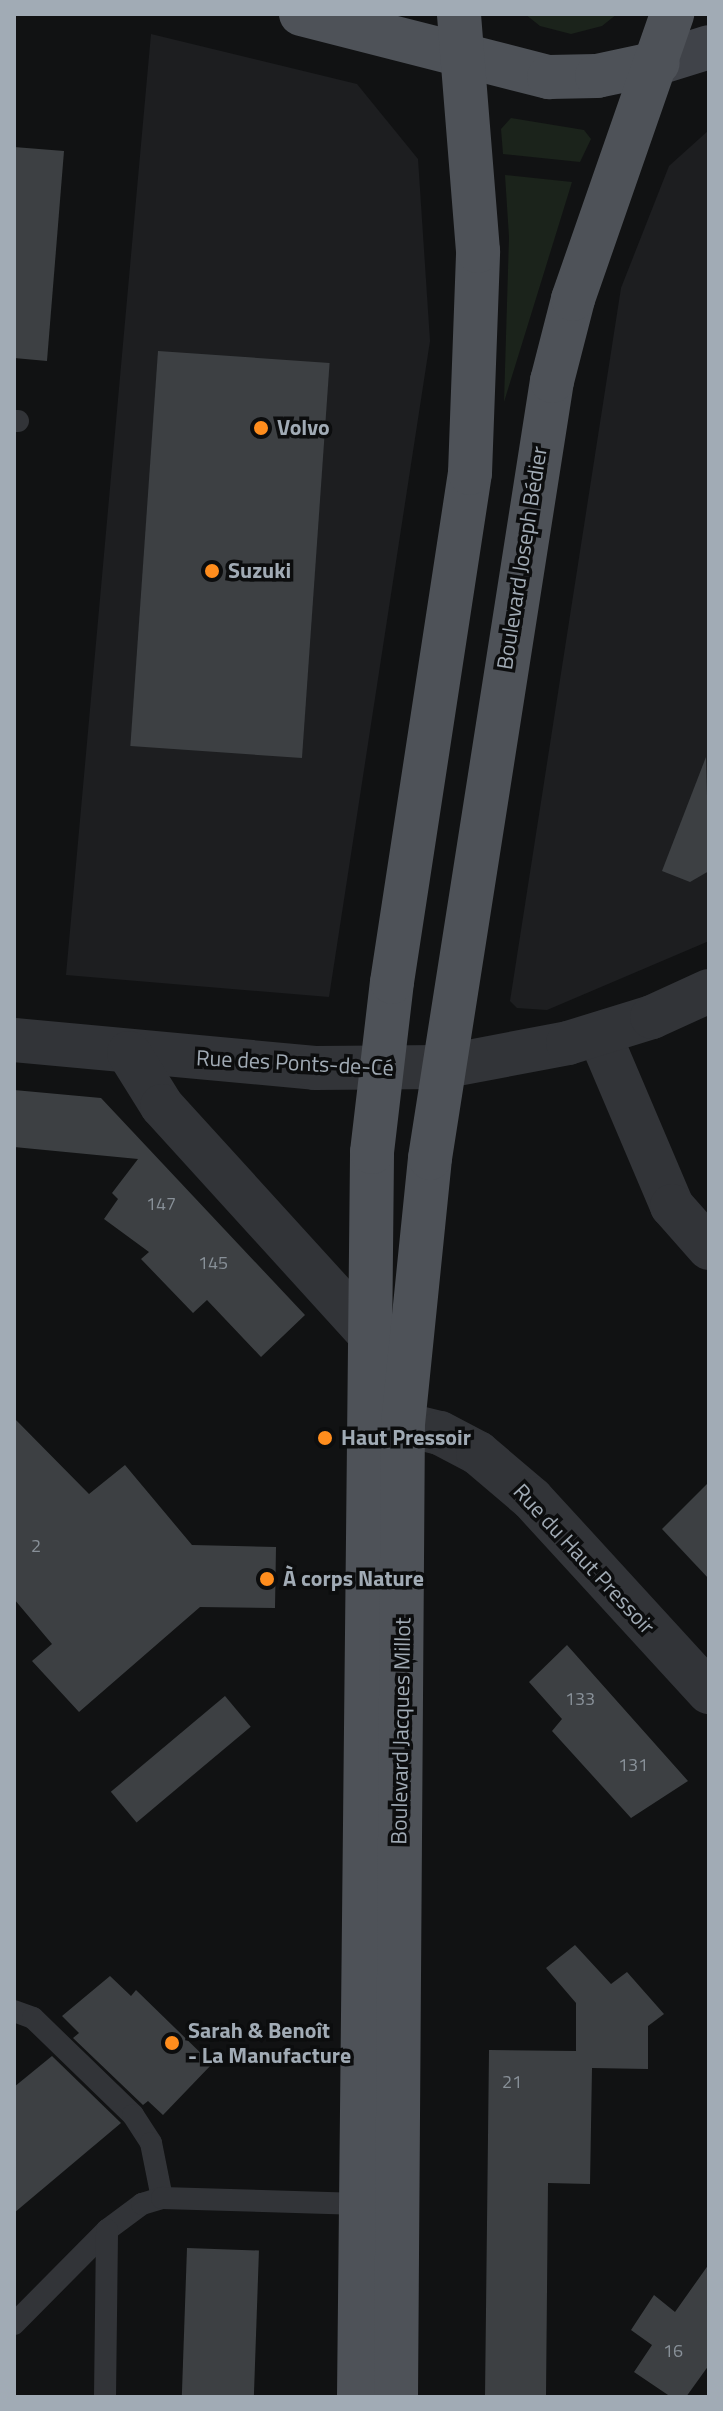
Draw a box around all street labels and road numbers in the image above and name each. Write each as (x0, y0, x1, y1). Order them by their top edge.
street label: Boulevard Joseph Bédier (491, 445, 553, 671)
street label: Rue des Ponts-de-Cé (196, 1045, 394, 1081)
street label: Rue du Haut Pressoir (508, 1479, 660, 1639)
street label: Boulevard Jacques Millot (386, 1617, 416, 1845)

